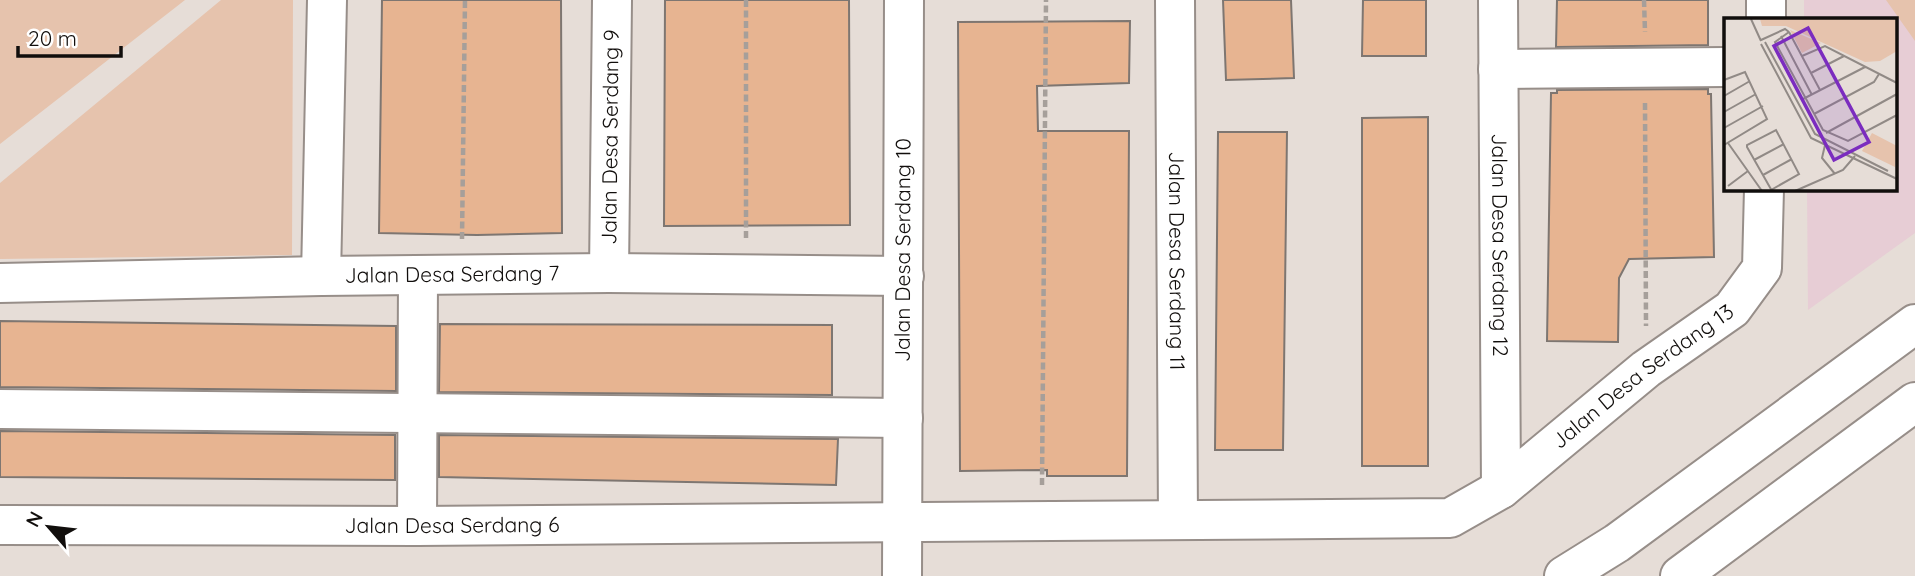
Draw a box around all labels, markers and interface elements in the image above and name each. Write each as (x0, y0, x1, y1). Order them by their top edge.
scale bar (18, 14, 121, 58)
inset map (1724, 18, 1898, 191)
text: 20 m (28, 25, 77, 51)
street label: Jalan Desa Serdang 9 (595, 29, 624, 245)
street label: Jalan Desa Serdang 12 (1487, 133, 1514, 357)
street label: Jalan Desa Serdang 10 (889, 138, 916, 362)
street label: Jalan Desa Serdang 11 (1164, 151, 1191, 371)
street label: Jalan Desa Serdang 7 (345, 260, 559, 288)
street label: Jalan Desa Serdang 13 (1546, 298, 1738, 454)
north arrow (14, 492, 84, 562)
text: N (20, 507, 48, 531)
street label: Jalan Desa Serdang 6 (345, 511, 560, 538)

